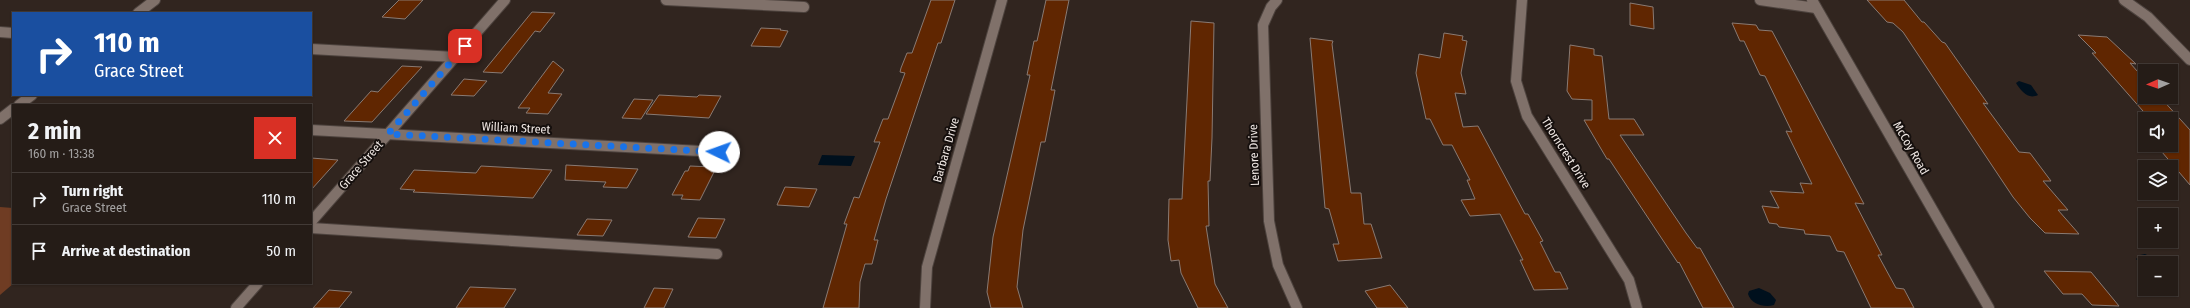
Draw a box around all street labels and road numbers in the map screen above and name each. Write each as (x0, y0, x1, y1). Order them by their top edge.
street label: Thorncrest Drive (1539, 115, 1593, 191)
street label: Barbara Drive (930, 116, 962, 184)
street label: William Street (481, 119, 551, 137)
street label: McCoy Road (1890, 119, 1932, 177)
street label: Lenore Drive (1246, 124, 1262, 186)
street label: Grace Street (336, 138, 386, 192)

